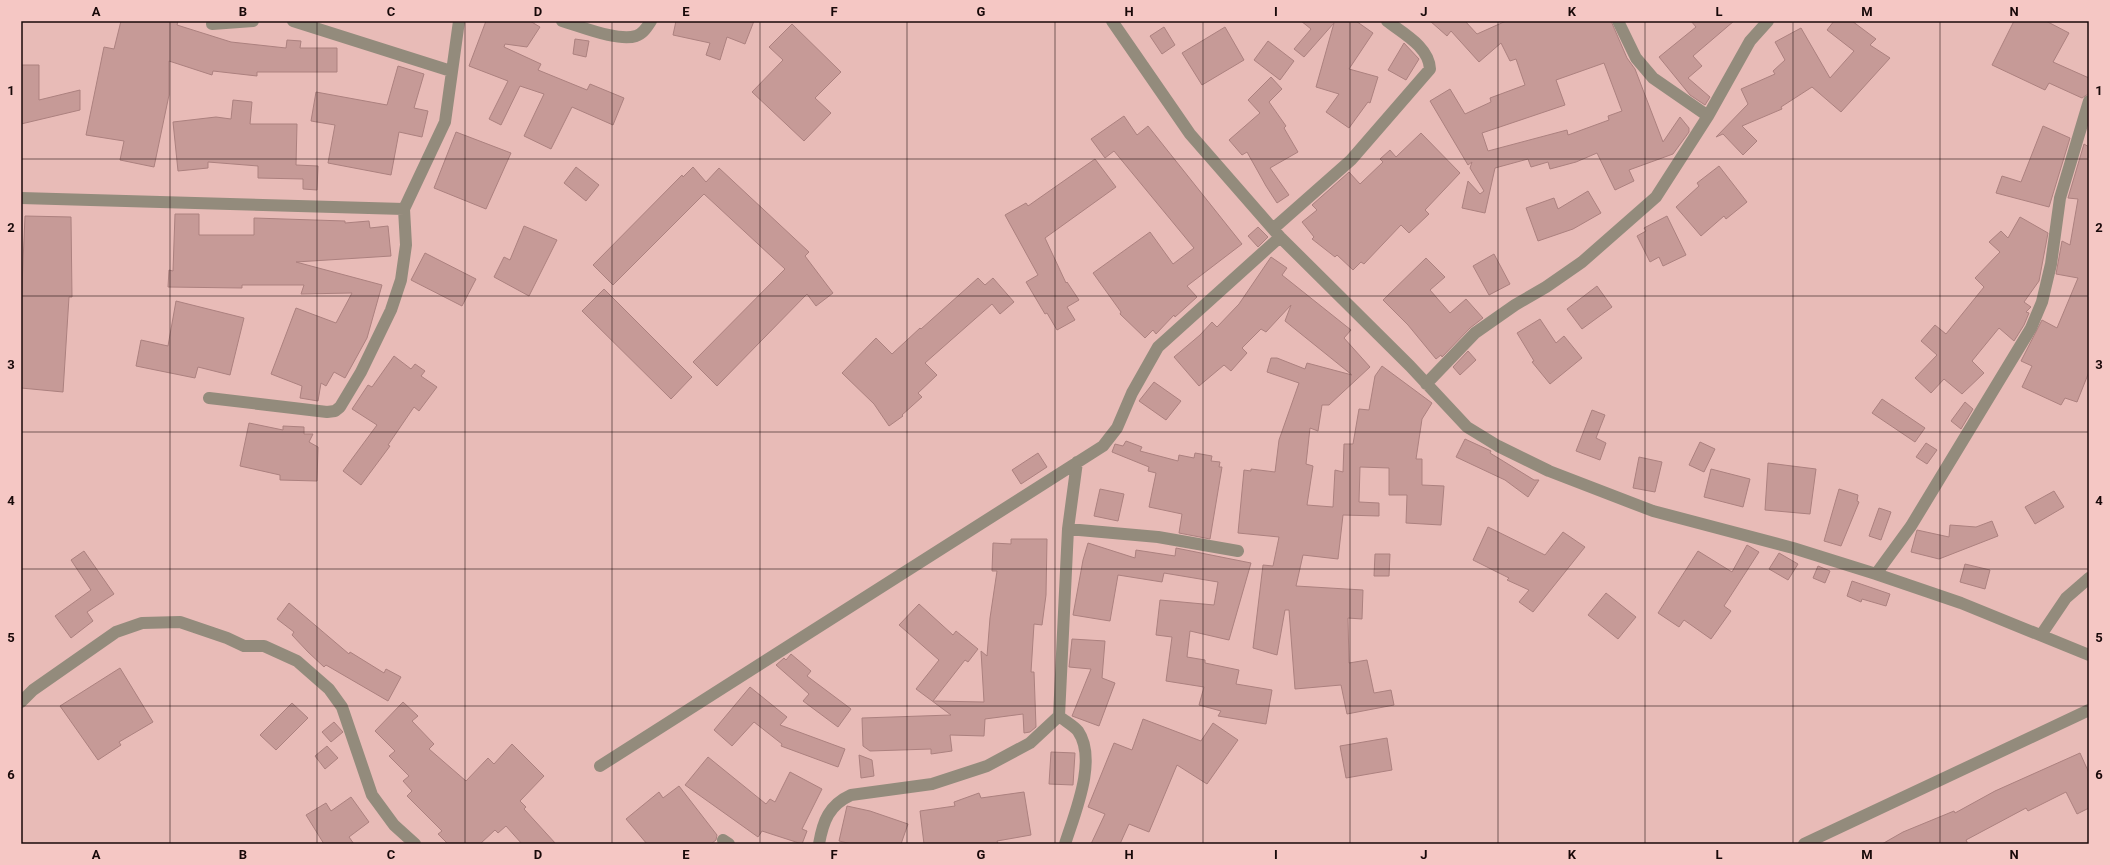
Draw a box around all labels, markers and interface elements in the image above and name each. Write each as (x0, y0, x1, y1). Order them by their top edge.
text: A (92, 4, 101, 19)
text: B (239, 4, 247, 19)
text: C (387, 4, 396, 19)
text: D (534, 4, 542, 19)
text: E (682, 4, 690, 19)
text: F (830, 4, 838, 19)
text: G (977, 4, 986, 19)
text: H (1124, 4, 1134, 19)
text: I (1274, 4, 1278, 19)
text: J (1420, 4, 1428, 19)
text: K (1568, 4, 1577, 19)
text: L (1715, 4, 1723, 19)
text: M (1861, 4, 1873, 19)
text: N (2009, 4, 2019, 19)
text: 1 (7, 83, 15, 98)
text: 1 (2095, 83, 2103, 98)
text: 2 (7, 220, 15, 235)
text: 2 (2095, 220, 2103, 235)
text: 3 (7, 357, 15, 372)
text: 3 (2095, 357, 2103, 372)
text: 4 (7, 493, 15, 508)
text: 4 (2095, 493, 2103, 508)
text: 5 (7, 630, 15, 645)
text: 5 (2095, 630, 2103, 645)
text: 6 (7, 767, 15, 782)
text: 6 (2095, 767, 2103, 782)
text: A (92, 847, 101, 862)
text: B (239, 847, 247, 862)
text: C (387, 847, 396, 862)
text: D (534, 847, 542, 862)
text: E (682, 847, 690, 862)
text: F (830, 847, 838, 862)
text: G (977, 847, 986, 862)
text: H (1124, 847, 1134, 862)
text: I (1274, 847, 1278, 862)
text: J (1420, 847, 1428, 862)
text: K (1568, 847, 1577, 862)
text: L (1715, 847, 1723, 862)
text: M (1861, 847, 1873, 862)
text: N (2009, 847, 2019, 862)

